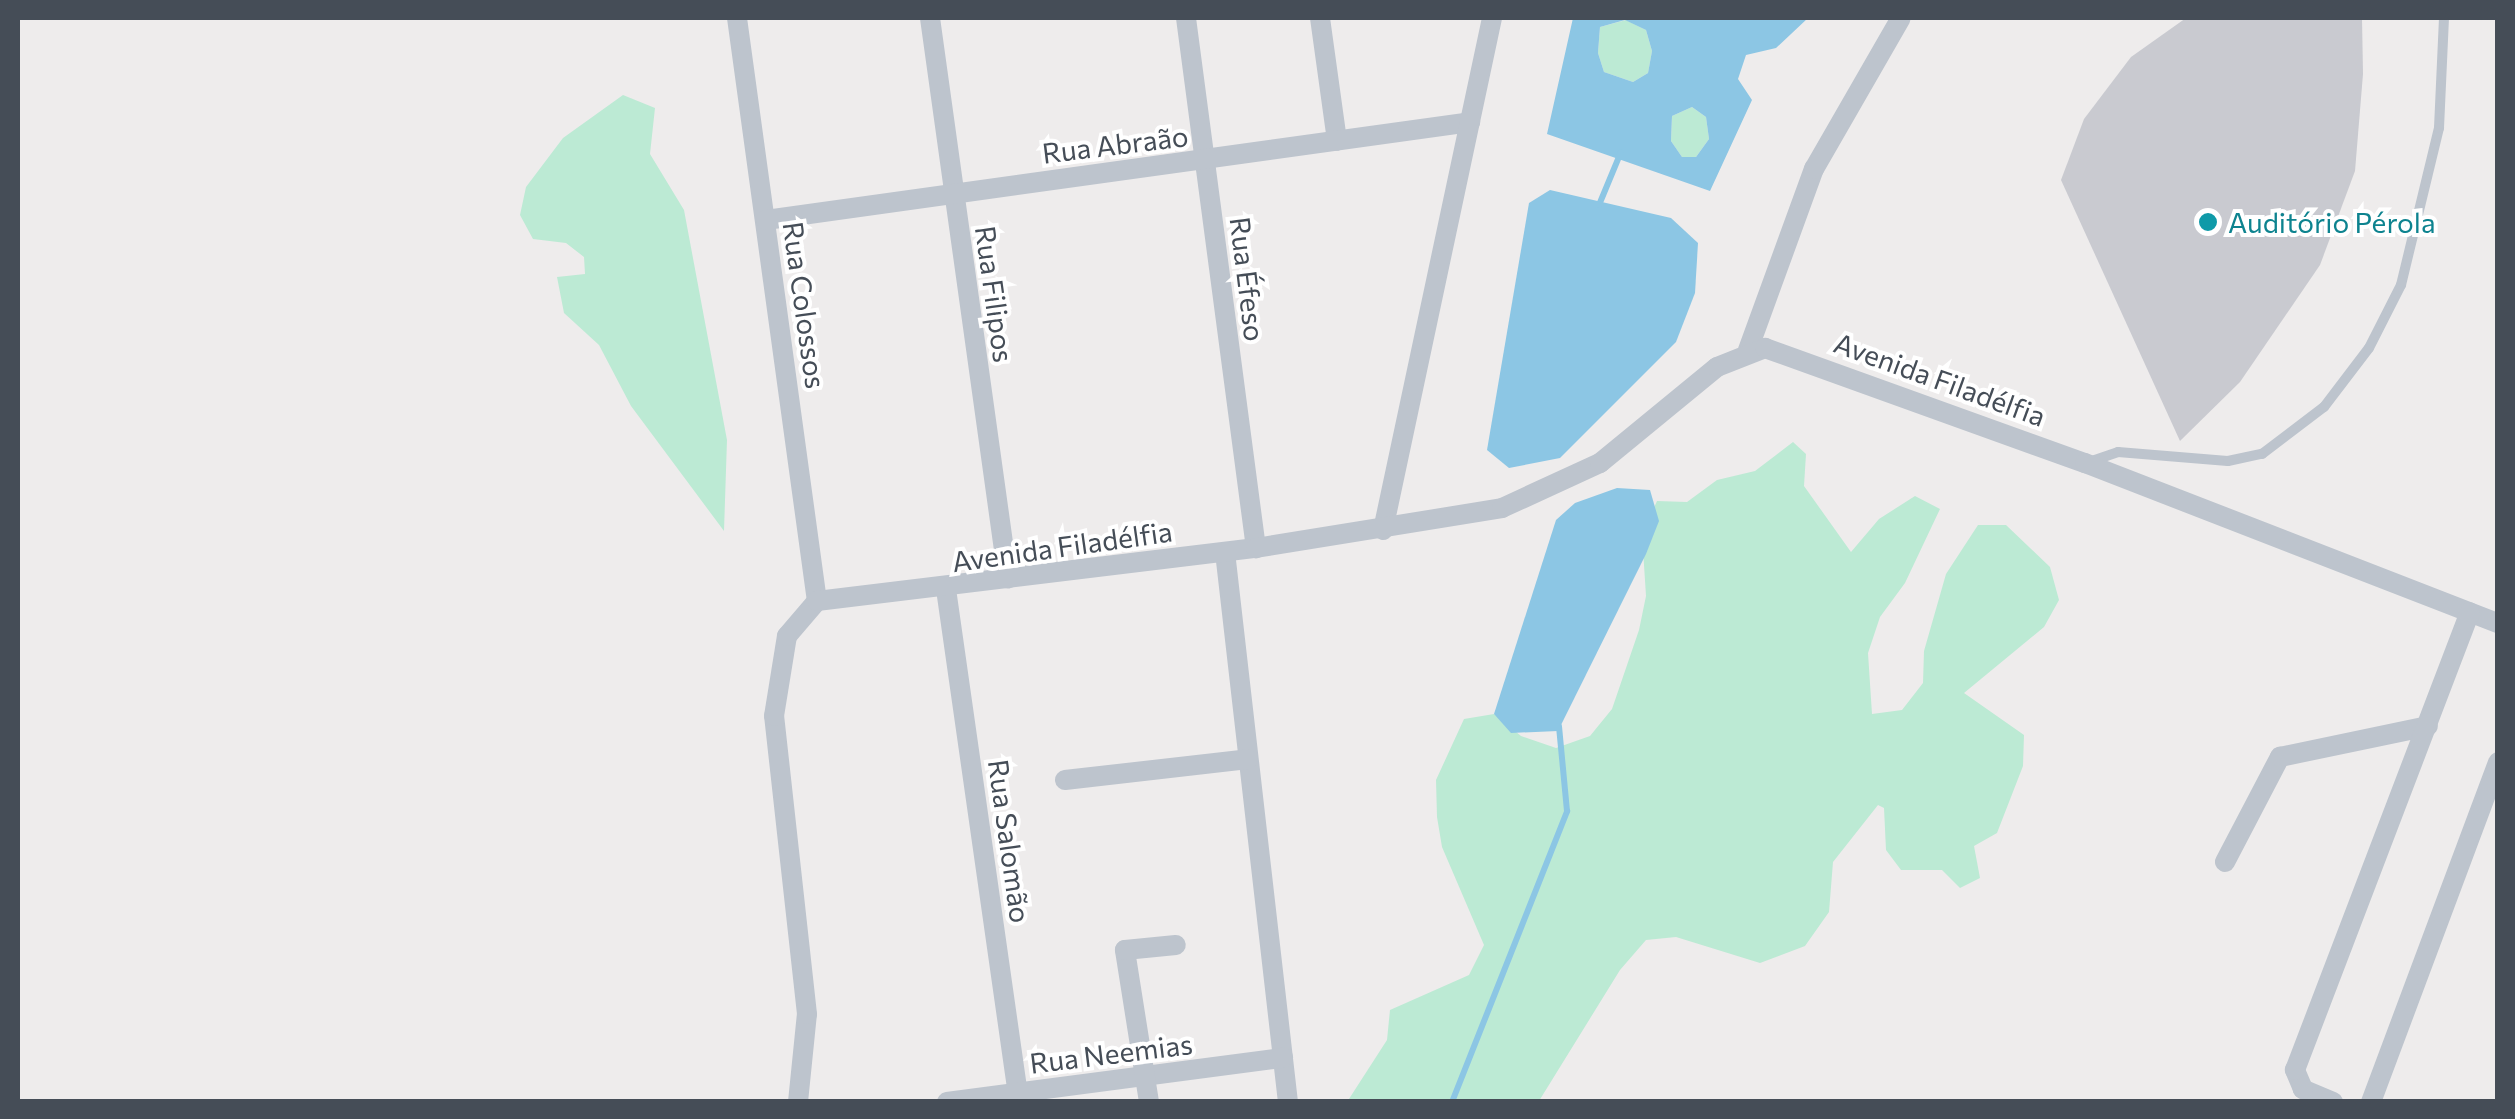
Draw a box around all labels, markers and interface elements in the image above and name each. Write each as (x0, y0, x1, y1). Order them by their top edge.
street label: Rua Abraão (1040, 118, 1190, 170)
place label: Auditório Pérola (2228, 205, 2436, 239)
marker: Auditório Pérola (2197, 211, 2219, 233)
street label: Rua Éfeso (1224, 215, 1272, 343)
street label: Rua Colossos (777, 219, 833, 391)
street label: Rua Filipos (969, 224, 1021, 364)
street label: Avenida Filadélfia (1830, 325, 2050, 433)
street label: Avenida Filadélfia (950, 514, 1174, 578)
street label: Rua Salomão (982, 757, 1038, 925)
street label: Rua Neemias (1028, 1026, 1194, 1080)

